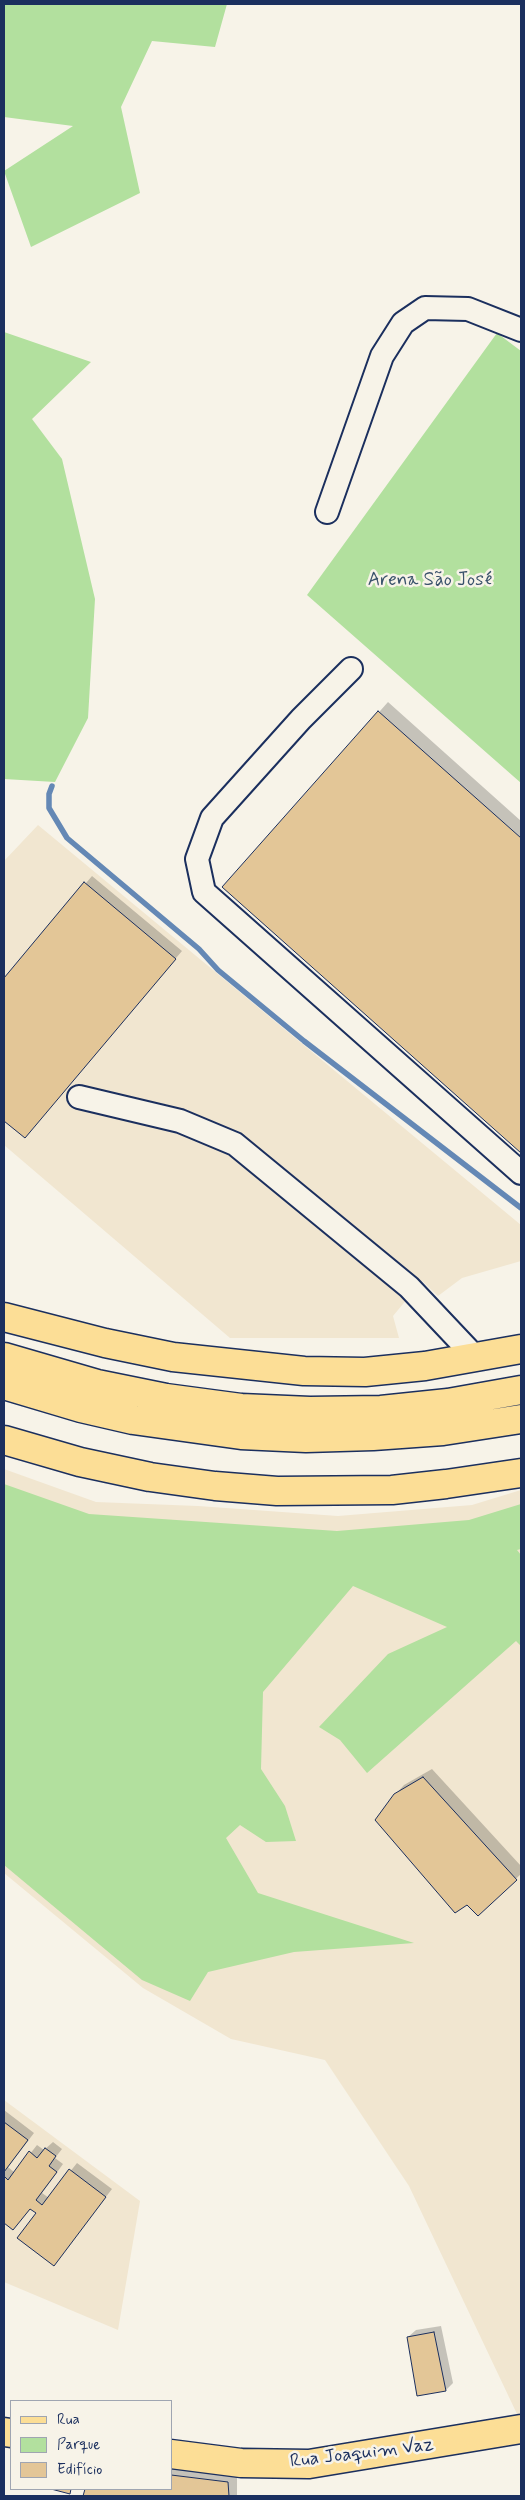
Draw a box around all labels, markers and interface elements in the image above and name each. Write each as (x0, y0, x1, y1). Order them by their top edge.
park label: Arena São José (368, 570, 492, 592)
legend (10, 2400, 172, 2490)
text: Rua (57, 2410, 80, 2430)
street label: Rua Joaquim Vaz (289, 2434, 435, 2474)
text: Parque (57, 2435, 100, 2455)
text: Edifício (57, 2460, 102, 2480)

